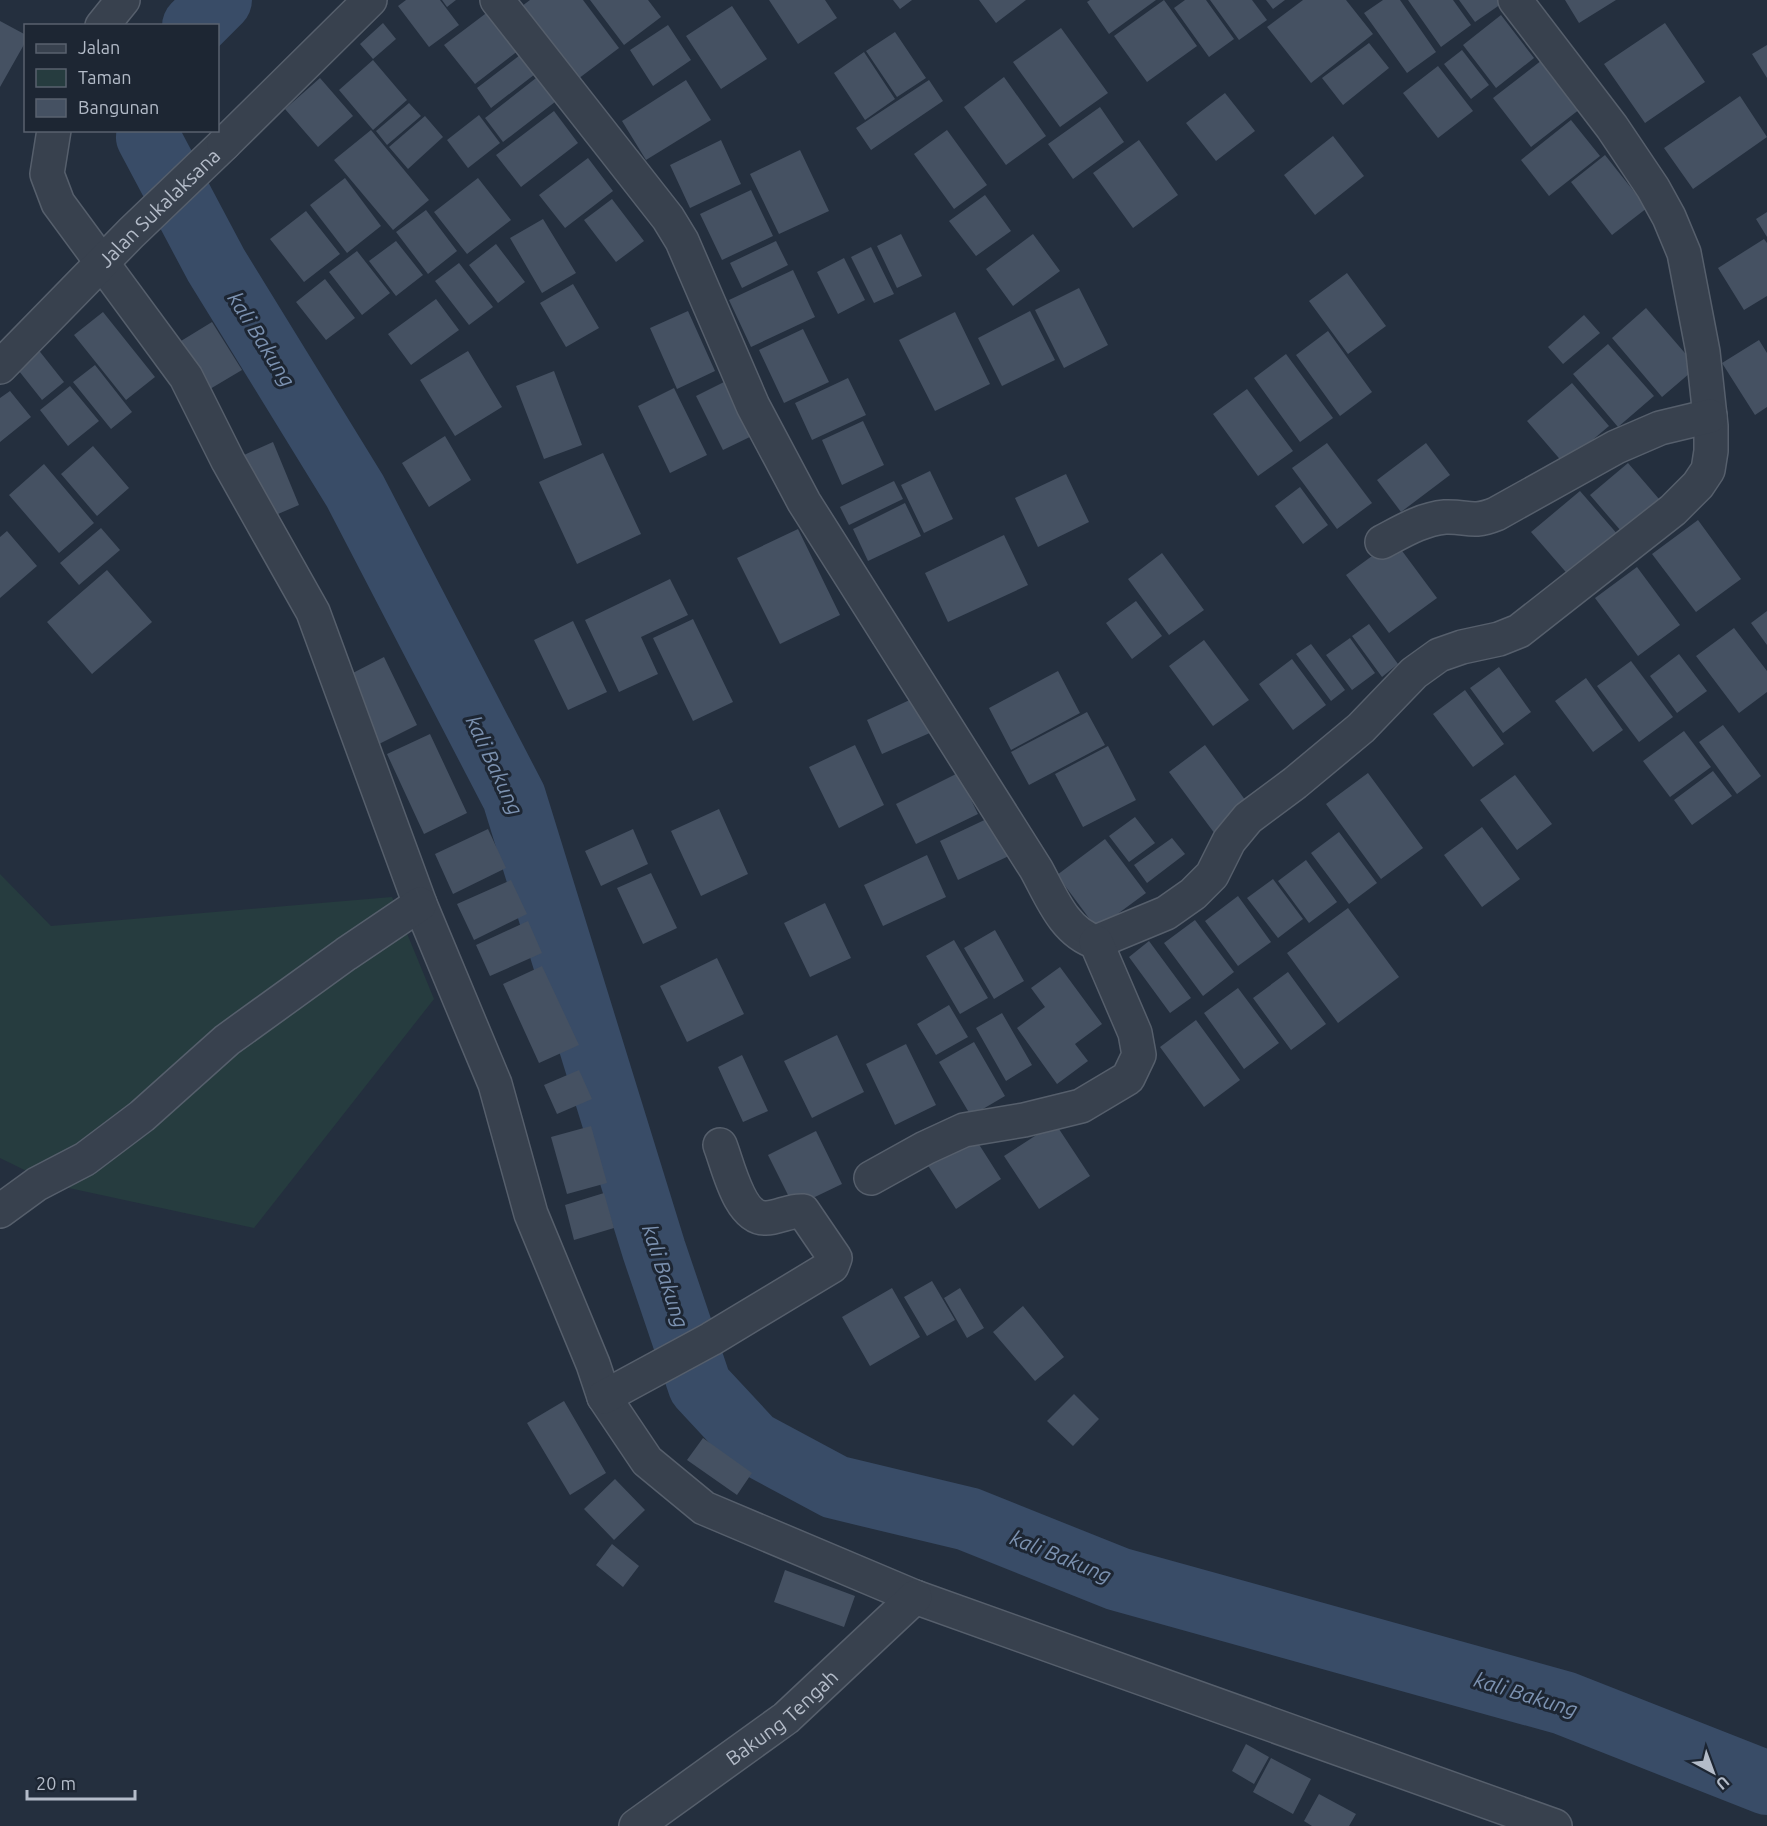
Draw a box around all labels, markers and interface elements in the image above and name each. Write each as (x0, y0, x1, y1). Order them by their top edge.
legend (24, 24, 219, 132)
text: Jalan (78, 37, 120, 57)
text: Taman (78, 67, 132, 87)
text: Bangunan (78, 97, 159, 117)
street label: Jalan Sukalaksana (93, 143, 224, 271)
water label: kali Bakung (223, 287, 301, 391)
water label: kali Bakung (462, 711, 528, 819)
water label: kali Bakung (638, 1221, 694, 1331)
water label: kali Bakung (1007, 1525, 1115, 1587)
street label: Bakung Tengah (721, 1664, 842, 1769)
water label: kali Bakung (1471, 1667, 1581, 1721)
north arrow (1683, 1742, 1743, 1802)
scale bar (27, 1763, 135, 1801)
text: 20 m (36, 1773, 76, 1793)
text: U (1713, 1773, 1733, 1794)

